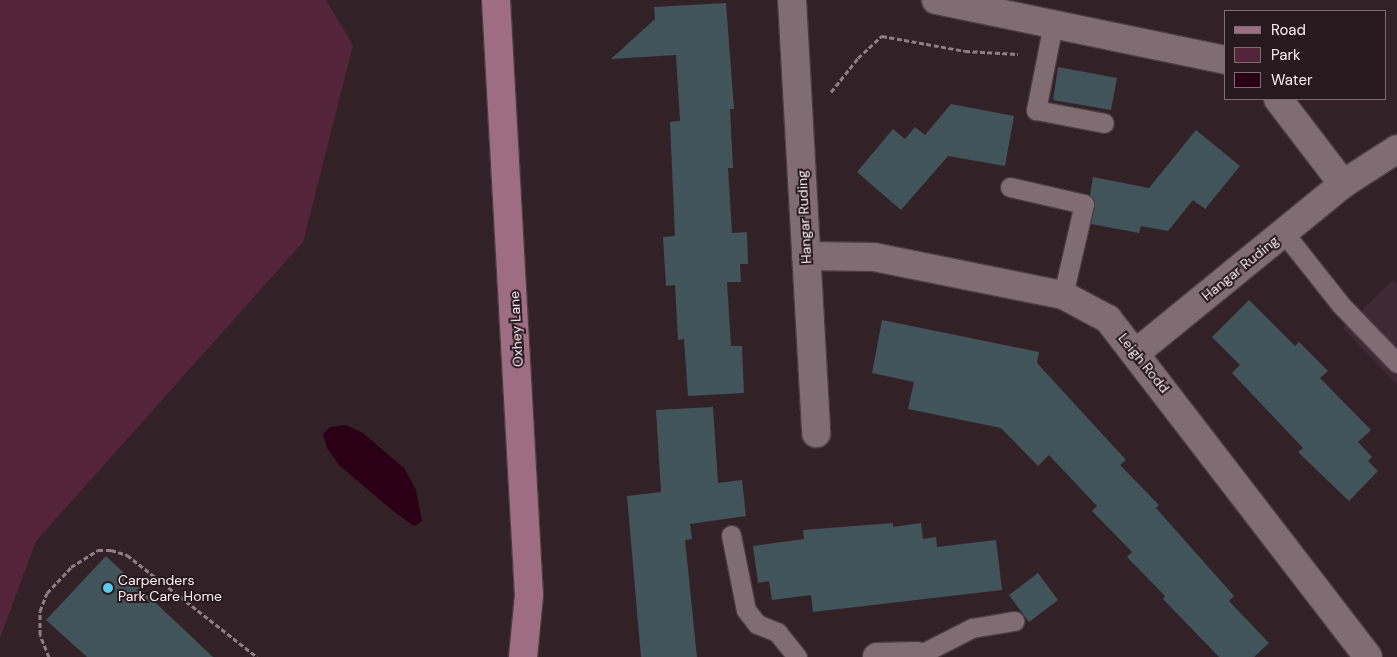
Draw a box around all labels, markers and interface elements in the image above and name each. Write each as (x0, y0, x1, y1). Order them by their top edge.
legend (1224, 10, 1387, 100)
text: Road (1271, 20, 1306, 40)
text: Park (1271, 45, 1301, 65)
text: Water (1271, 70, 1312, 90)
street label: Hangar Ruding (793, 170, 815, 264)
street label: Hangar Ruding (1198, 232, 1282, 304)
street label: Oxhey Lane (506, 291, 526, 367)
street label: Leigh Rodd (1115, 330, 1173, 396)
place label: Carpenders Park Care Home (118, 572, 222, 604)
marker: Carpenders Park Care Home (102, 582, 114, 594)

